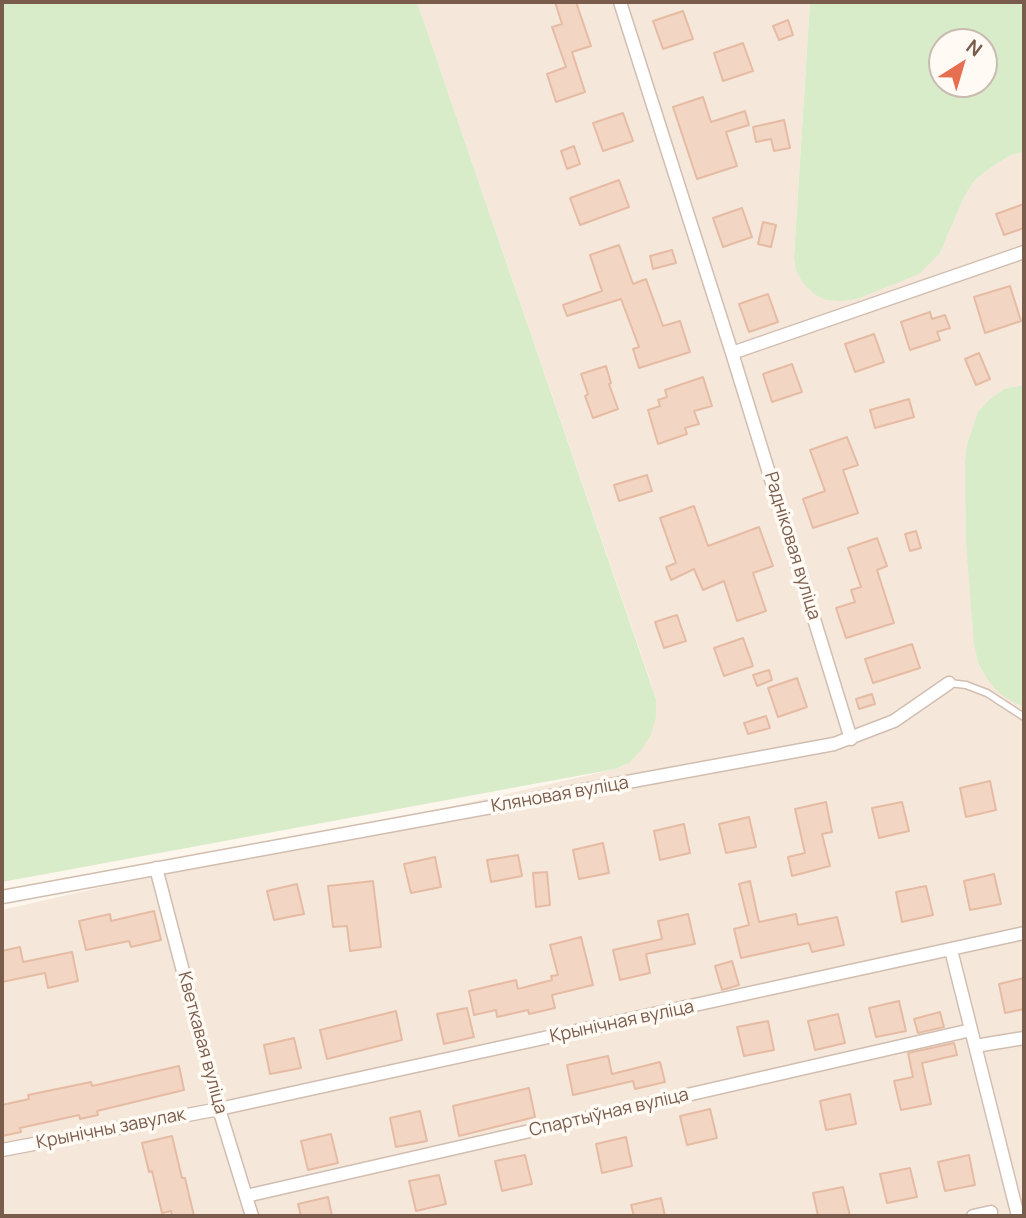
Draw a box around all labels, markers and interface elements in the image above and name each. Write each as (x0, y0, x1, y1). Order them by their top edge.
north arrow (928, 28, 998, 98)
text: N (961, 33, 988, 62)
street label: Радніковая вуліца (759, 469, 825, 623)
street label: Кляновая вуліца (490, 772, 630, 818)
street label: Кветкавая вуліца (173, 969, 231, 1117)
street label: Крынічная вуліца (548, 996, 696, 1048)
street label: Спартыўная вуліца (527, 1084, 691, 1142)
street label: Крынічны завулак (35, 1104, 187, 1154)

